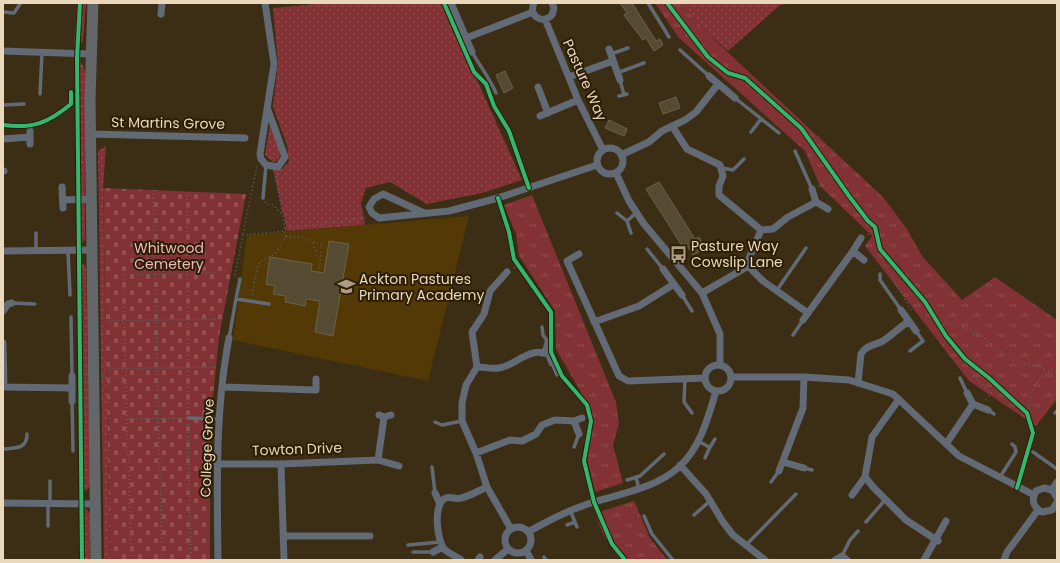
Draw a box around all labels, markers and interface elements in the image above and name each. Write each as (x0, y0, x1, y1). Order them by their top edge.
street label: Pasture Way (558, 36, 612, 124)
street label: St Martins Grove (111, 112, 225, 134)
place label: Pasture Way Cowslip Lane (691, 236, 783, 272)
park label: Whitwood Cemetery (134, 238, 204, 274)
bus stop icon: Pasture Way Cowslip Lane (668, 244, 688, 264)
place label: Ackton Pastures Primary Academy (359, 269, 484, 305)
school or university icon: Ackton Pastures Primary Academy (336, 277, 356, 297)
street label: College Grove (195, 398, 219, 498)
street label: Towton Drive (252, 437, 343, 461)

